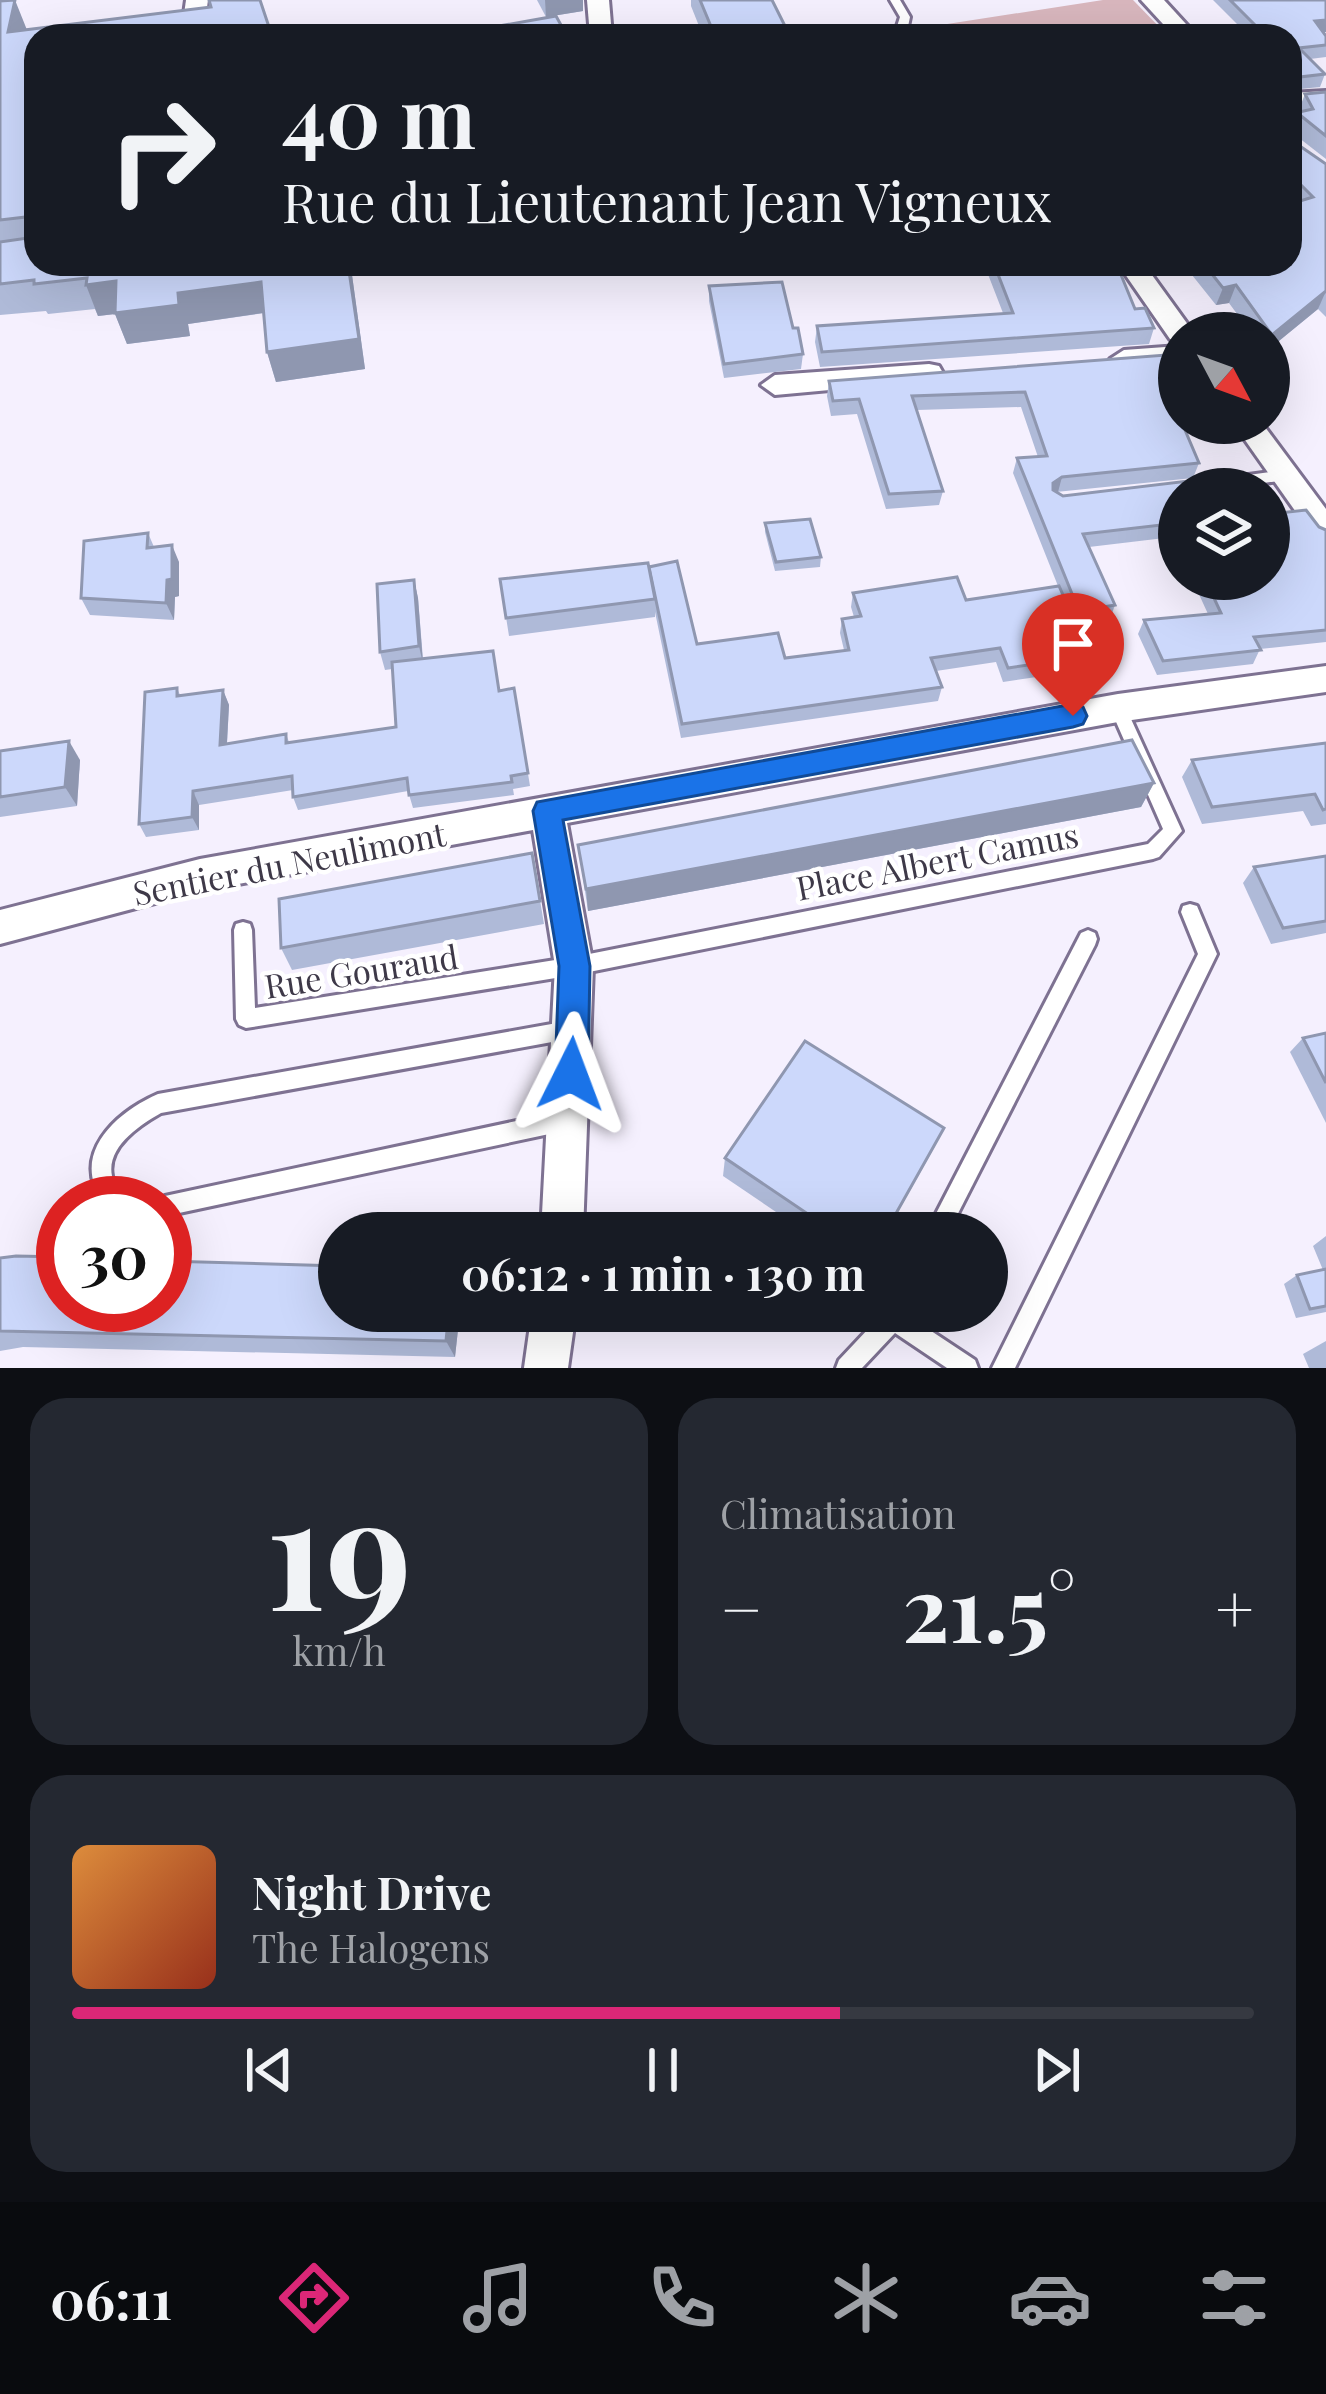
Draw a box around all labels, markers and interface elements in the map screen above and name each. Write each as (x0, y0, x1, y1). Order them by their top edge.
text: 40 m (282, 58, 476, 170)
icon: right (84, 72, 240, 228)
text: Rue du Lieutenant Jean Vigneux (282, 165, 1052, 237)
north arrow (1158, 312, 1290, 444)
map controls (1158, 312, 1290, 600)
button: layers (1158, 468, 1290, 600)
pin (1022, 593, 1124, 716)
icon: arrive (1040, 611, 1106, 677)
street label: Sentier du Neulimont (129, 810, 450, 914)
street label: Place Albert Camus (792, 811, 1082, 909)
street label: Rue Gouraud (261, 933, 461, 1007)
position arrow (508, 1011, 634, 1137)
speed limit sign: 30 (36, 1176, 192, 1332)
text: 06:12 · 1 min · 130 m (461, 1242, 865, 1302)
text: 19 (266, 1442, 412, 1650)
text: Climatisation (720, 1487, 955, 1539)
text: 21.5° (902, 1546, 1076, 1666)
text: − (720, 1563, 763, 1651)
text: + (1215, 1563, 1254, 1651)
text: km/h (292, 1624, 386, 1676)
text: Night Drive (252, 1861, 491, 1921)
text: The Halogens (252, 1921, 490, 1973)
icon: previous (236, 2037, 302, 2103)
icon: pause (630, 2037, 696, 2103)
icon: next (1024, 2037, 1090, 2103)
icon: directions (272, 2256, 356, 2340)
icon: music (456, 2256, 540, 2340)
icon: phone (640, 2256, 724, 2340)
icon: climate (824, 2256, 908, 2340)
icon: car (1008, 2256, 1092, 2340)
icon: filters (1192, 2256, 1276, 2340)
text: 06:11 (50, 2262, 172, 2334)

